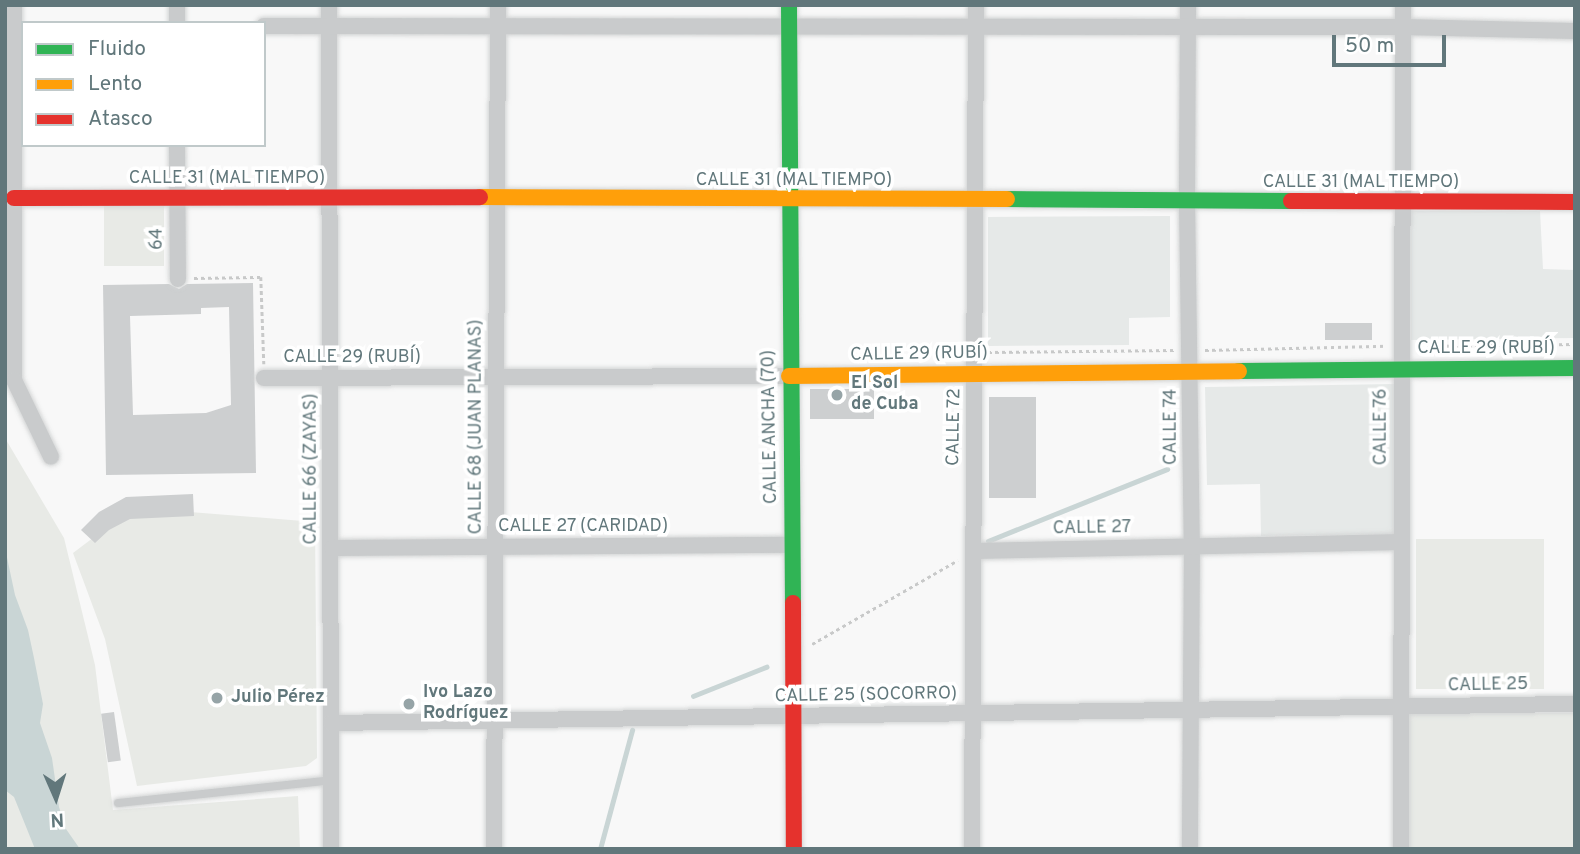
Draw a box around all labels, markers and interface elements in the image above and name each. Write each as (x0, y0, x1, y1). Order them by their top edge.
legend (21, 21, 266, 147)
scale bar (1335, 21, 1449, 65)
text: 50 m (1345, 33, 1394, 60)
text: Fluido (88, 36, 146, 63)
text: Lento (88, 71, 142, 98)
text: Atasco (88, 106, 153, 133)
street label: CALLE 31 (MAL TIEMPO) (128, 168, 326, 190)
street label: CALLE 31 (MAL TIEMPO) (695, 170, 893, 192)
street label: CALLE 31 (MAL TIEMPO) (1262, 172, 1460, 194)
street label: 64 (147, 228, 169, 250)
street label: CALLE 68 (JUAN PLANAS) (466, 320, 488, 534)
street label: CALLE 29 (RUBÍ) (1417, 338, 1555, 360)
street label: CALLE 29 (RUBÍ) (850, 343, 988, 367)
street label: CALLE 29 (RUBÍ) (283, 347, 421, 369)
street label: CALLE ANCHA (70) (759, 349, 783, 505)
place label: El Sol de Cuba (851, 374, 919, 416)
marker: El Sol de Cuba (829, 387, 845, 403)
street label: CALLE 72 (944, 388, 966, 466)
street label: CALLE 74 (1161, 388, 1183, 466)
street label: CALLE 76 (1371, 388, 1393, 466)
street label: CALLE 66 (ZAYAS) (301, 393, 323, 545)
street label: CALLE 27 (CARIDAD) (498, 516, 668, 538)
street label: CALLE 27 (1053, 518, 1131, 540)
street label: CALLE 25 (1448, 674, 1528, 698)
place label: Ivo Lazo Rodríguez (423, 683, 509, 726)
street label: CALLE 25 (SOCORRO) (775, 684, 957, 708)
place label: Julio Pérez (231, 687, 325, 709)
marker: Julio Pérez (209, 690, 225, 706)
marker: Ivo Lazo Rodríguez (401, 696, 417, 712)
north arrow (21, 763, 91, 833)
text: N (50, 807, 65, 831)

